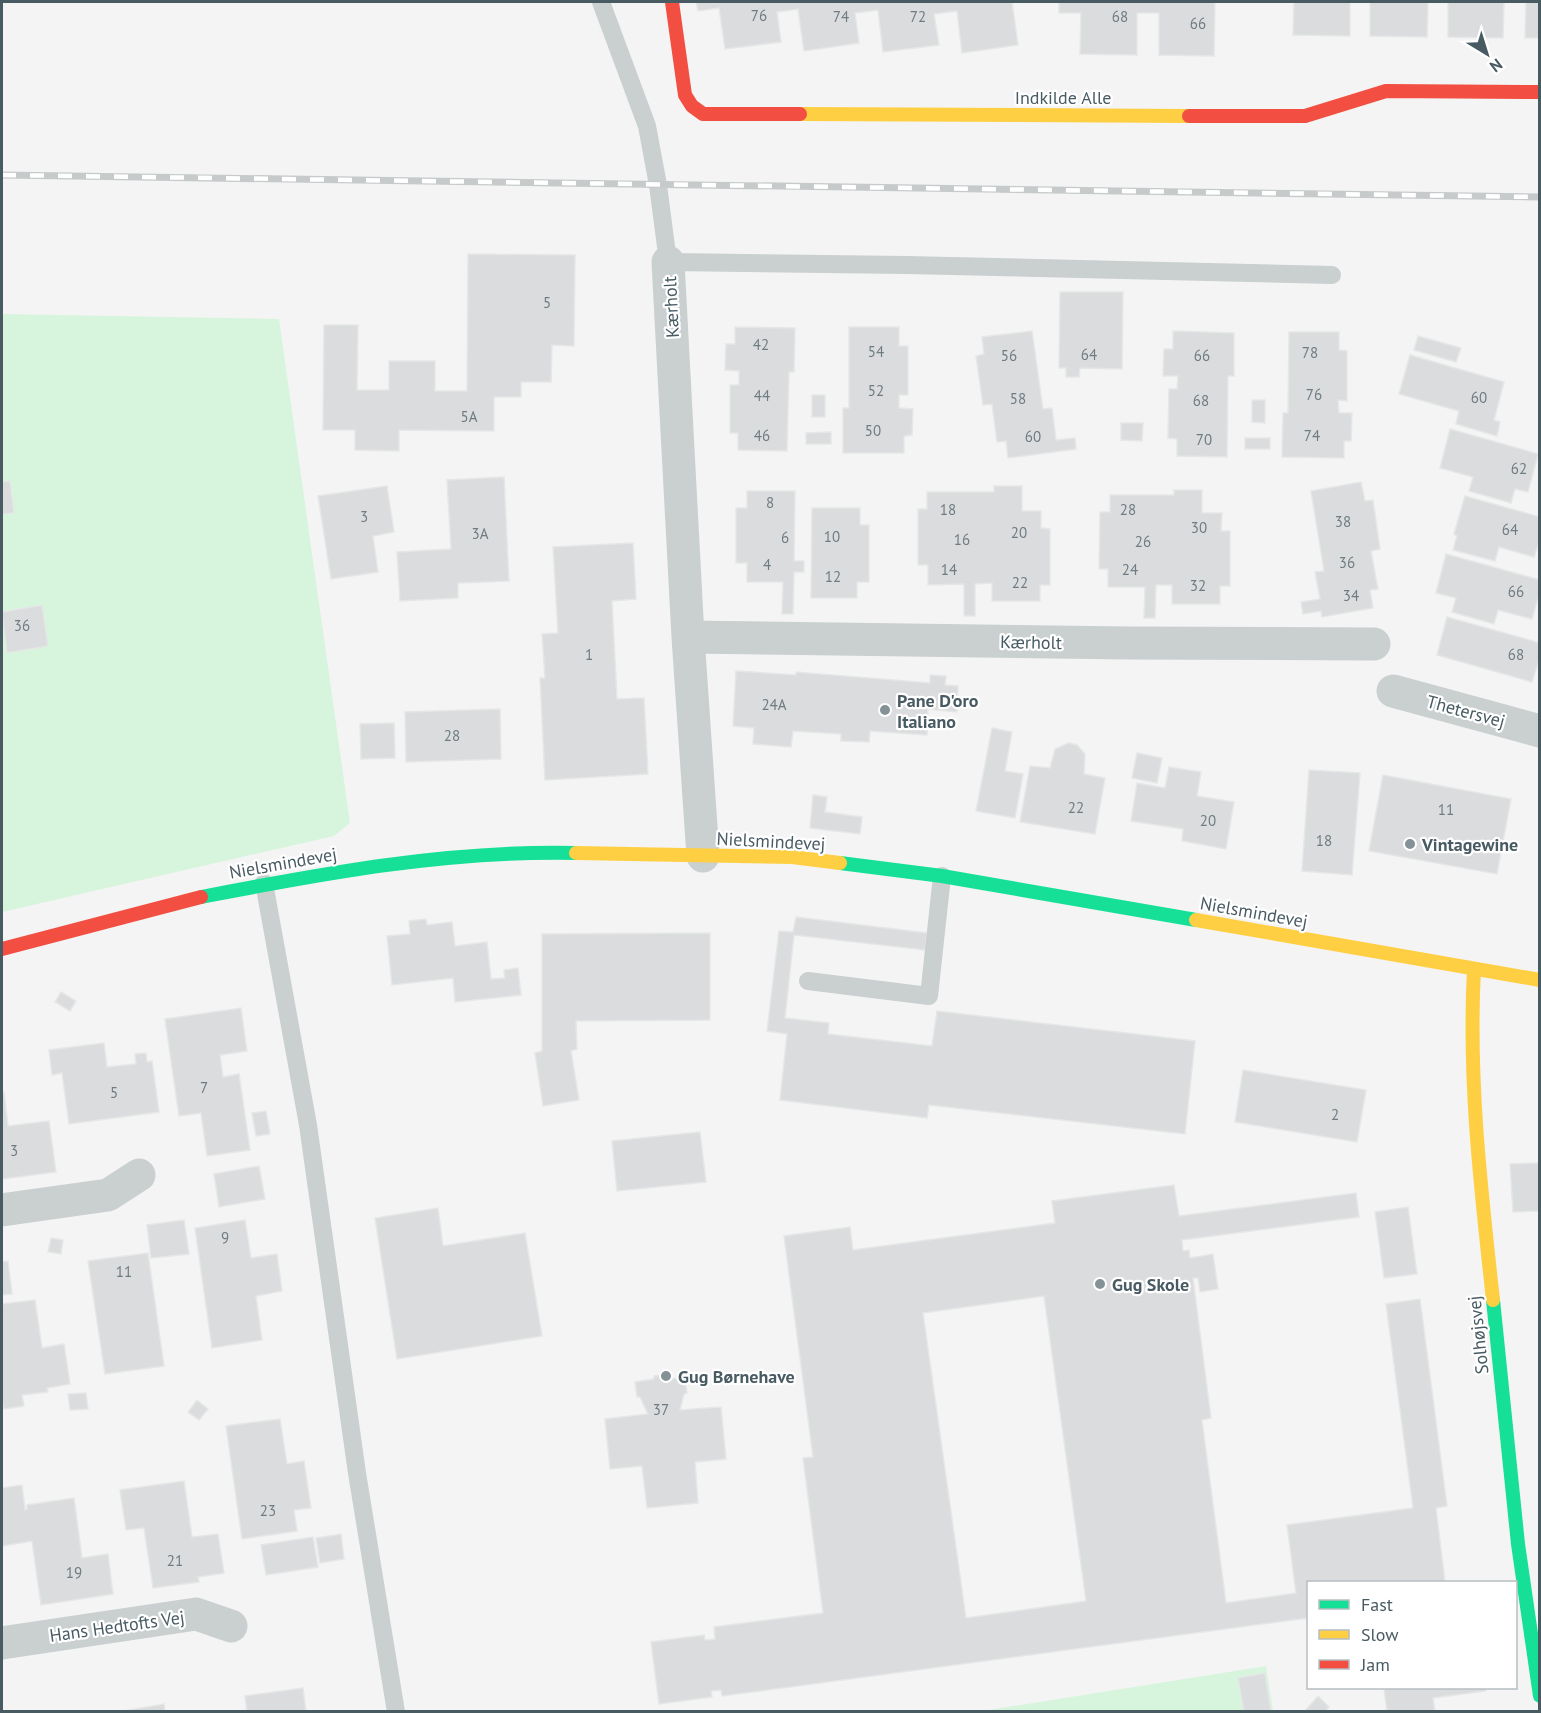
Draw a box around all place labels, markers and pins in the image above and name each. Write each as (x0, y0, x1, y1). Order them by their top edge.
place label: Pane D'oro Italiano (897, 689, 979, 733)
marker: Pane D'oro Italiano (878, 703, 892, 717)
place label: Vintagewine (1421, 833, 1518, 856)
marker: Vintagewine (1403, 837, 1417, 851)
place label: Gug Skole (1112, 1273, 1189, 1296)
marker: Gug Skole (1093, 1277, 1107, 1291)
place label: Gug Børnehave (678, 1365, 795, 1388)
marker: Gug Børnehave (659, 1369, 673, 1383)

